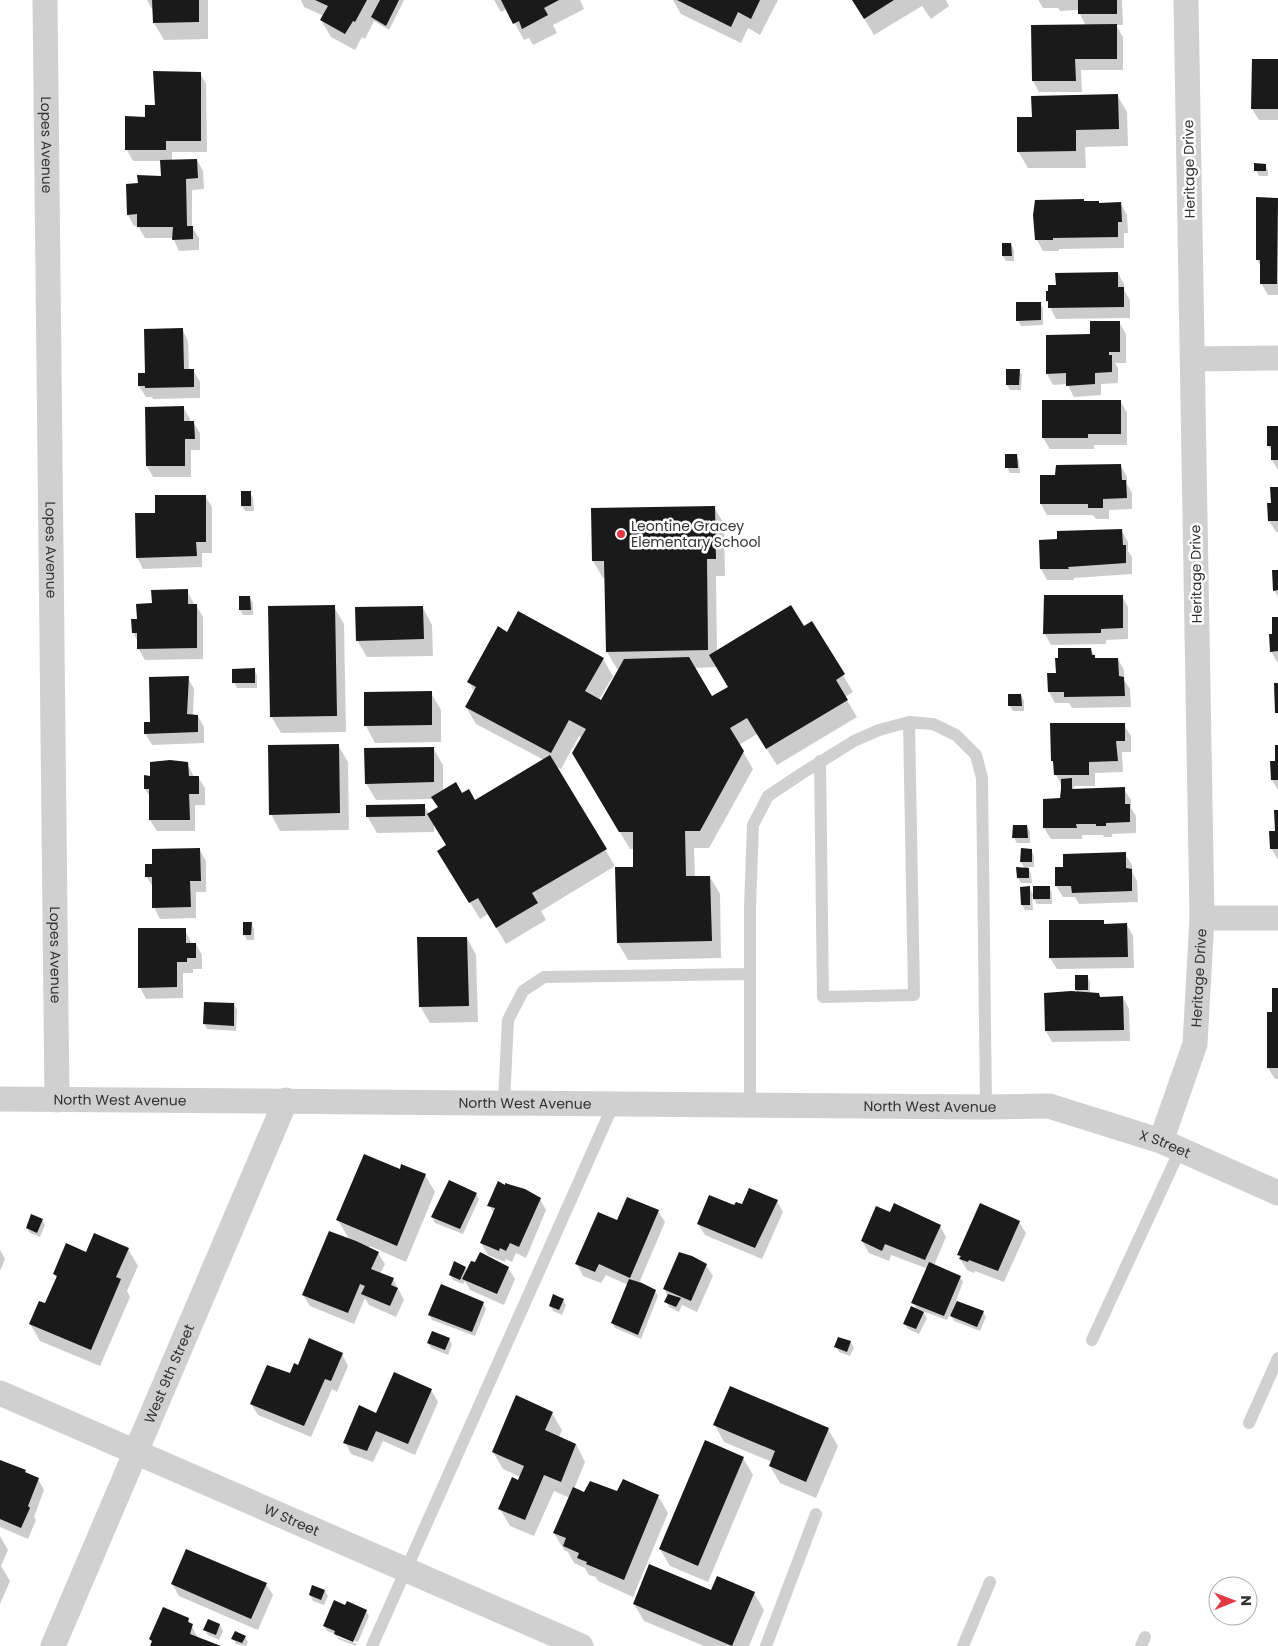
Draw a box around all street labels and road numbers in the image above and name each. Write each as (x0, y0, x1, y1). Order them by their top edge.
street label: Lopes Avenue (36, 96, 57, 194)
street label: Heritage Drive (1178, 119, 1200, 218)
street label: Lopes Avenue (40, 501, 62, 599)
street label: Heritage Drive (1185, 524, 1207, 623)
street label: Lopes Avenue (45, 906, 66, 1004)
street label: Heritage Drive (1186, 928, 1211, 1028)
street label: North West Avenue (53, 1089, 187, 1111)
street label: North West Avenue (458, 1093, 592, 1114)
street label: North West Avenue (863, 1096, 997, 1117)
street label: X Street (1137, 1125, 1194, 1163)
street label: West 9th Street (139, 1321, 199, 1427)
street label: W Street (261, 1499, 322, 1541)

